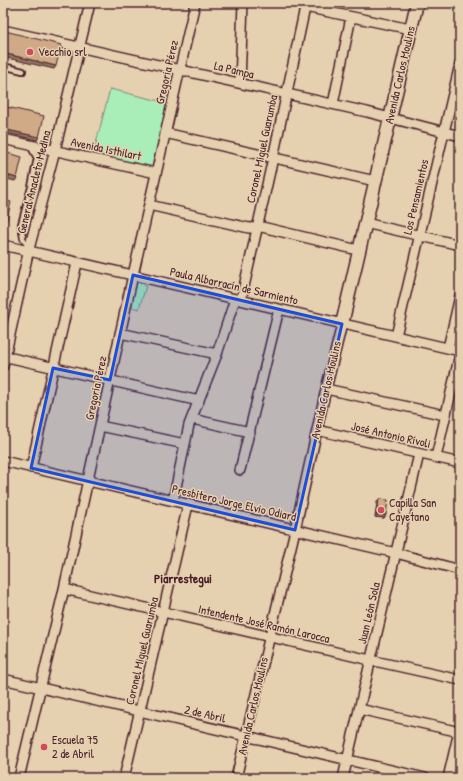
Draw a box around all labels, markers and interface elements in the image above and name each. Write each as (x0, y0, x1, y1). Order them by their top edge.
street label: Avenida Carlos Moulins (380, 24, 419, 125)
street label: Gregoria Pérez (151, 38, 182, 106)
place label: Vecchio srl (38, 43, 87, 60)
marker: Vecchio srl (25, 47, 35, 57)
street label: La Pampa (213, 57, 256, 82)
street label: Coronel Miguel Guarumba (242, 93, 281, 205)
street label: General Anacleto Medina (12, 128, 55, 235)
street label: Avenida Isthilart (69, 133, 144, 164)
street label: Los Pensamientos (399, 157, 432, 236)
street label: Paula Albarracín de Sarmiento (168, 262, 300, 309)
street label: Avenida Carlos Moulins (306, 339, 345, 440)
street label: Gregoria Pérez (80, 354, 111, 422)
street label: José Antonio Rívoli (350, 417, 433, 452)
street label: Presbítero Jorge Elvio Odiard (170, 480, 298, 525)
place label: Capilla San Cayetano (389, 494, 436, 525)
marker: Capilla San Cayetano (376, 505, 386, 515)
district label: Piarrestegui (154, 569, 212, 588)
street label: Juan León Sola (353, 580, 384, 645)
street label: Coronel Miguel Guarumba (121, 595, 162, 706)
street label: Intendente José Ramón Larocca (197, 600, 332, 647)
street label: Avenida Carlos Moulins (233, 655, 272, 756)
street label: 2 de Abril (183, 701, 228, 727)
place label: Escuela 75 2 de Abril (52, 731, 98, 762)
marker: Escuela 75 2 de Abril (39, 742, 49, 752)

